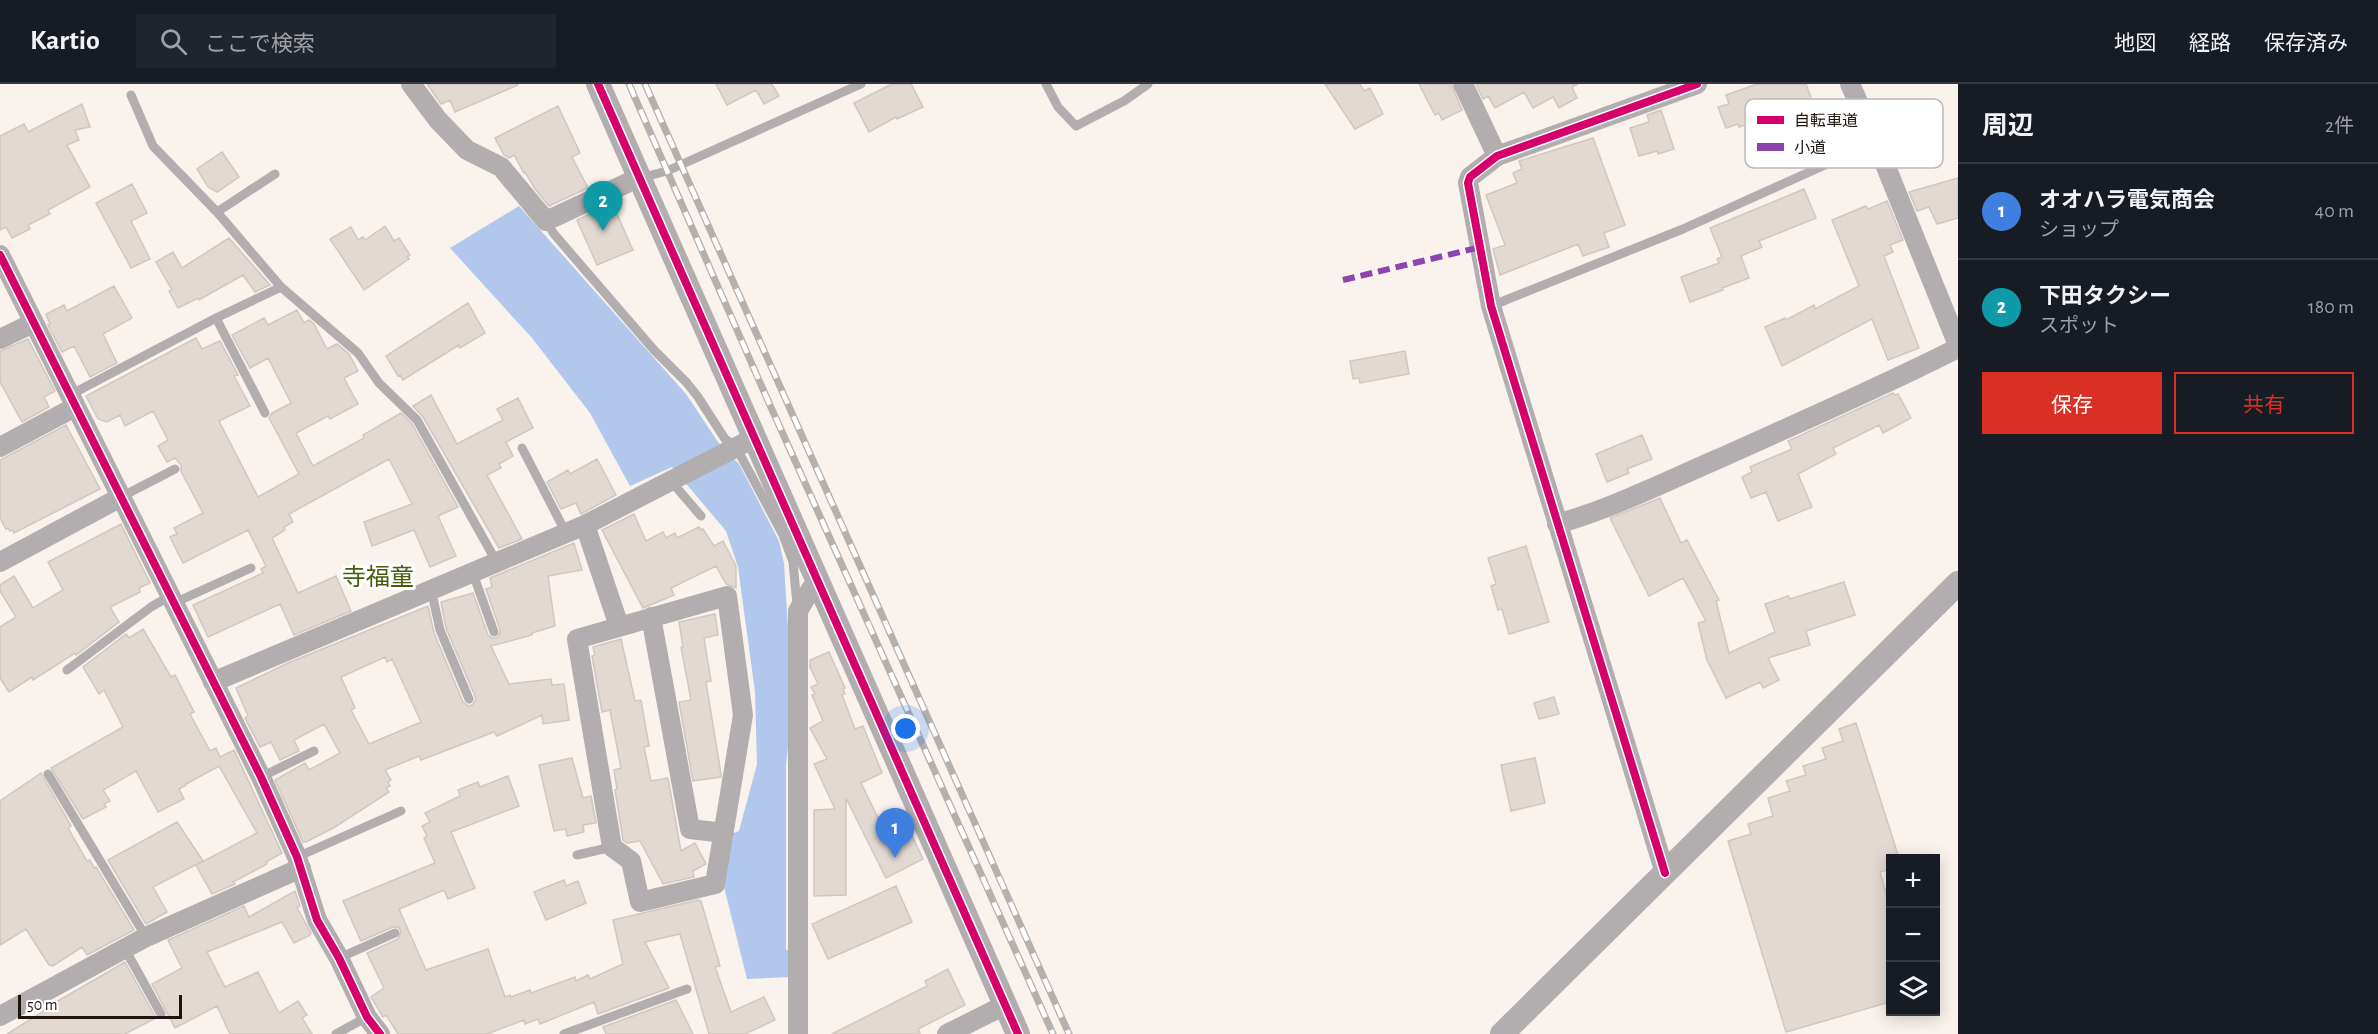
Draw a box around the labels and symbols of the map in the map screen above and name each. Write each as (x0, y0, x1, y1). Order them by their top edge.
legend (1745, 99, 1943, 168)
text: 自転車道 (1794, 112, 1858, 129)
text: 小道 (1794, 139, 1826, 156)
pin: 2 (584, 182, 622, 231)
district label: 寺福童 (342, 564, 414, 590)
your location (891, 714, 920, 743)
pin: 1 (876, 808, 914, 858)
scale bar (18, 992, 182, 1020)

